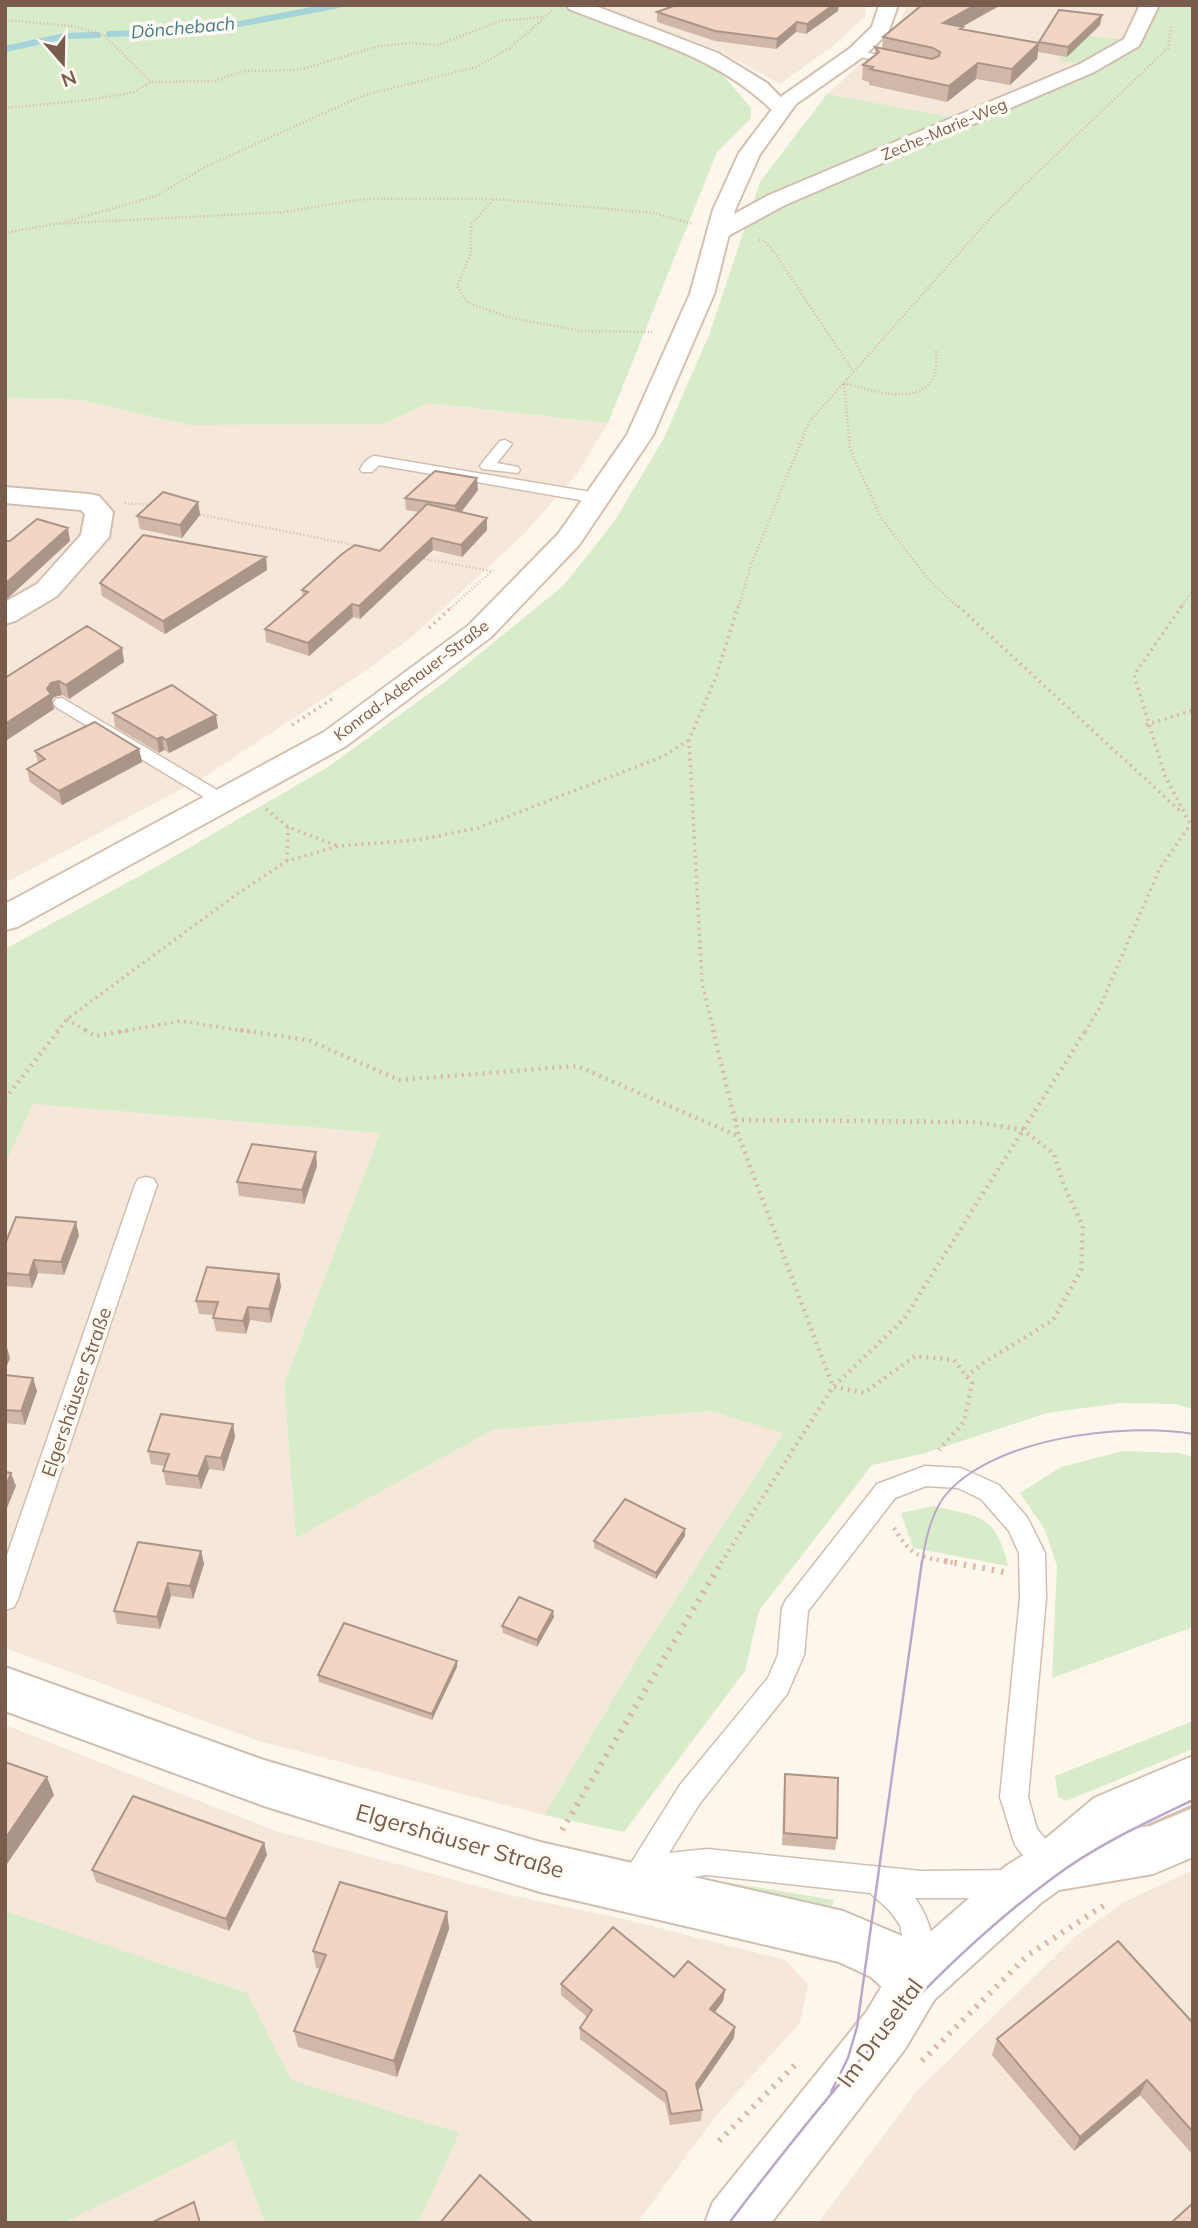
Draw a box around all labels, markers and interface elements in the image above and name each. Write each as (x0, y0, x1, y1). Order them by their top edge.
water label: Dönchebach (130, 11, 236, 44)
north arrow (28, 28, 98, 98)
text: N (58, 65, 80, 93)
street label: Zeche-Marie-Weg (878, 94, 1010, 164)
street label: Konrad-Adenauer-Straße (330, 615, 492, 745)
street label: Elgershäuser Straße (36, 1304, 116, 1480)
street label: Elgershäuser Straße (353, 1797, 568, 1884)
street label: Im Druseltal (830, 1973, 929, 2093)

